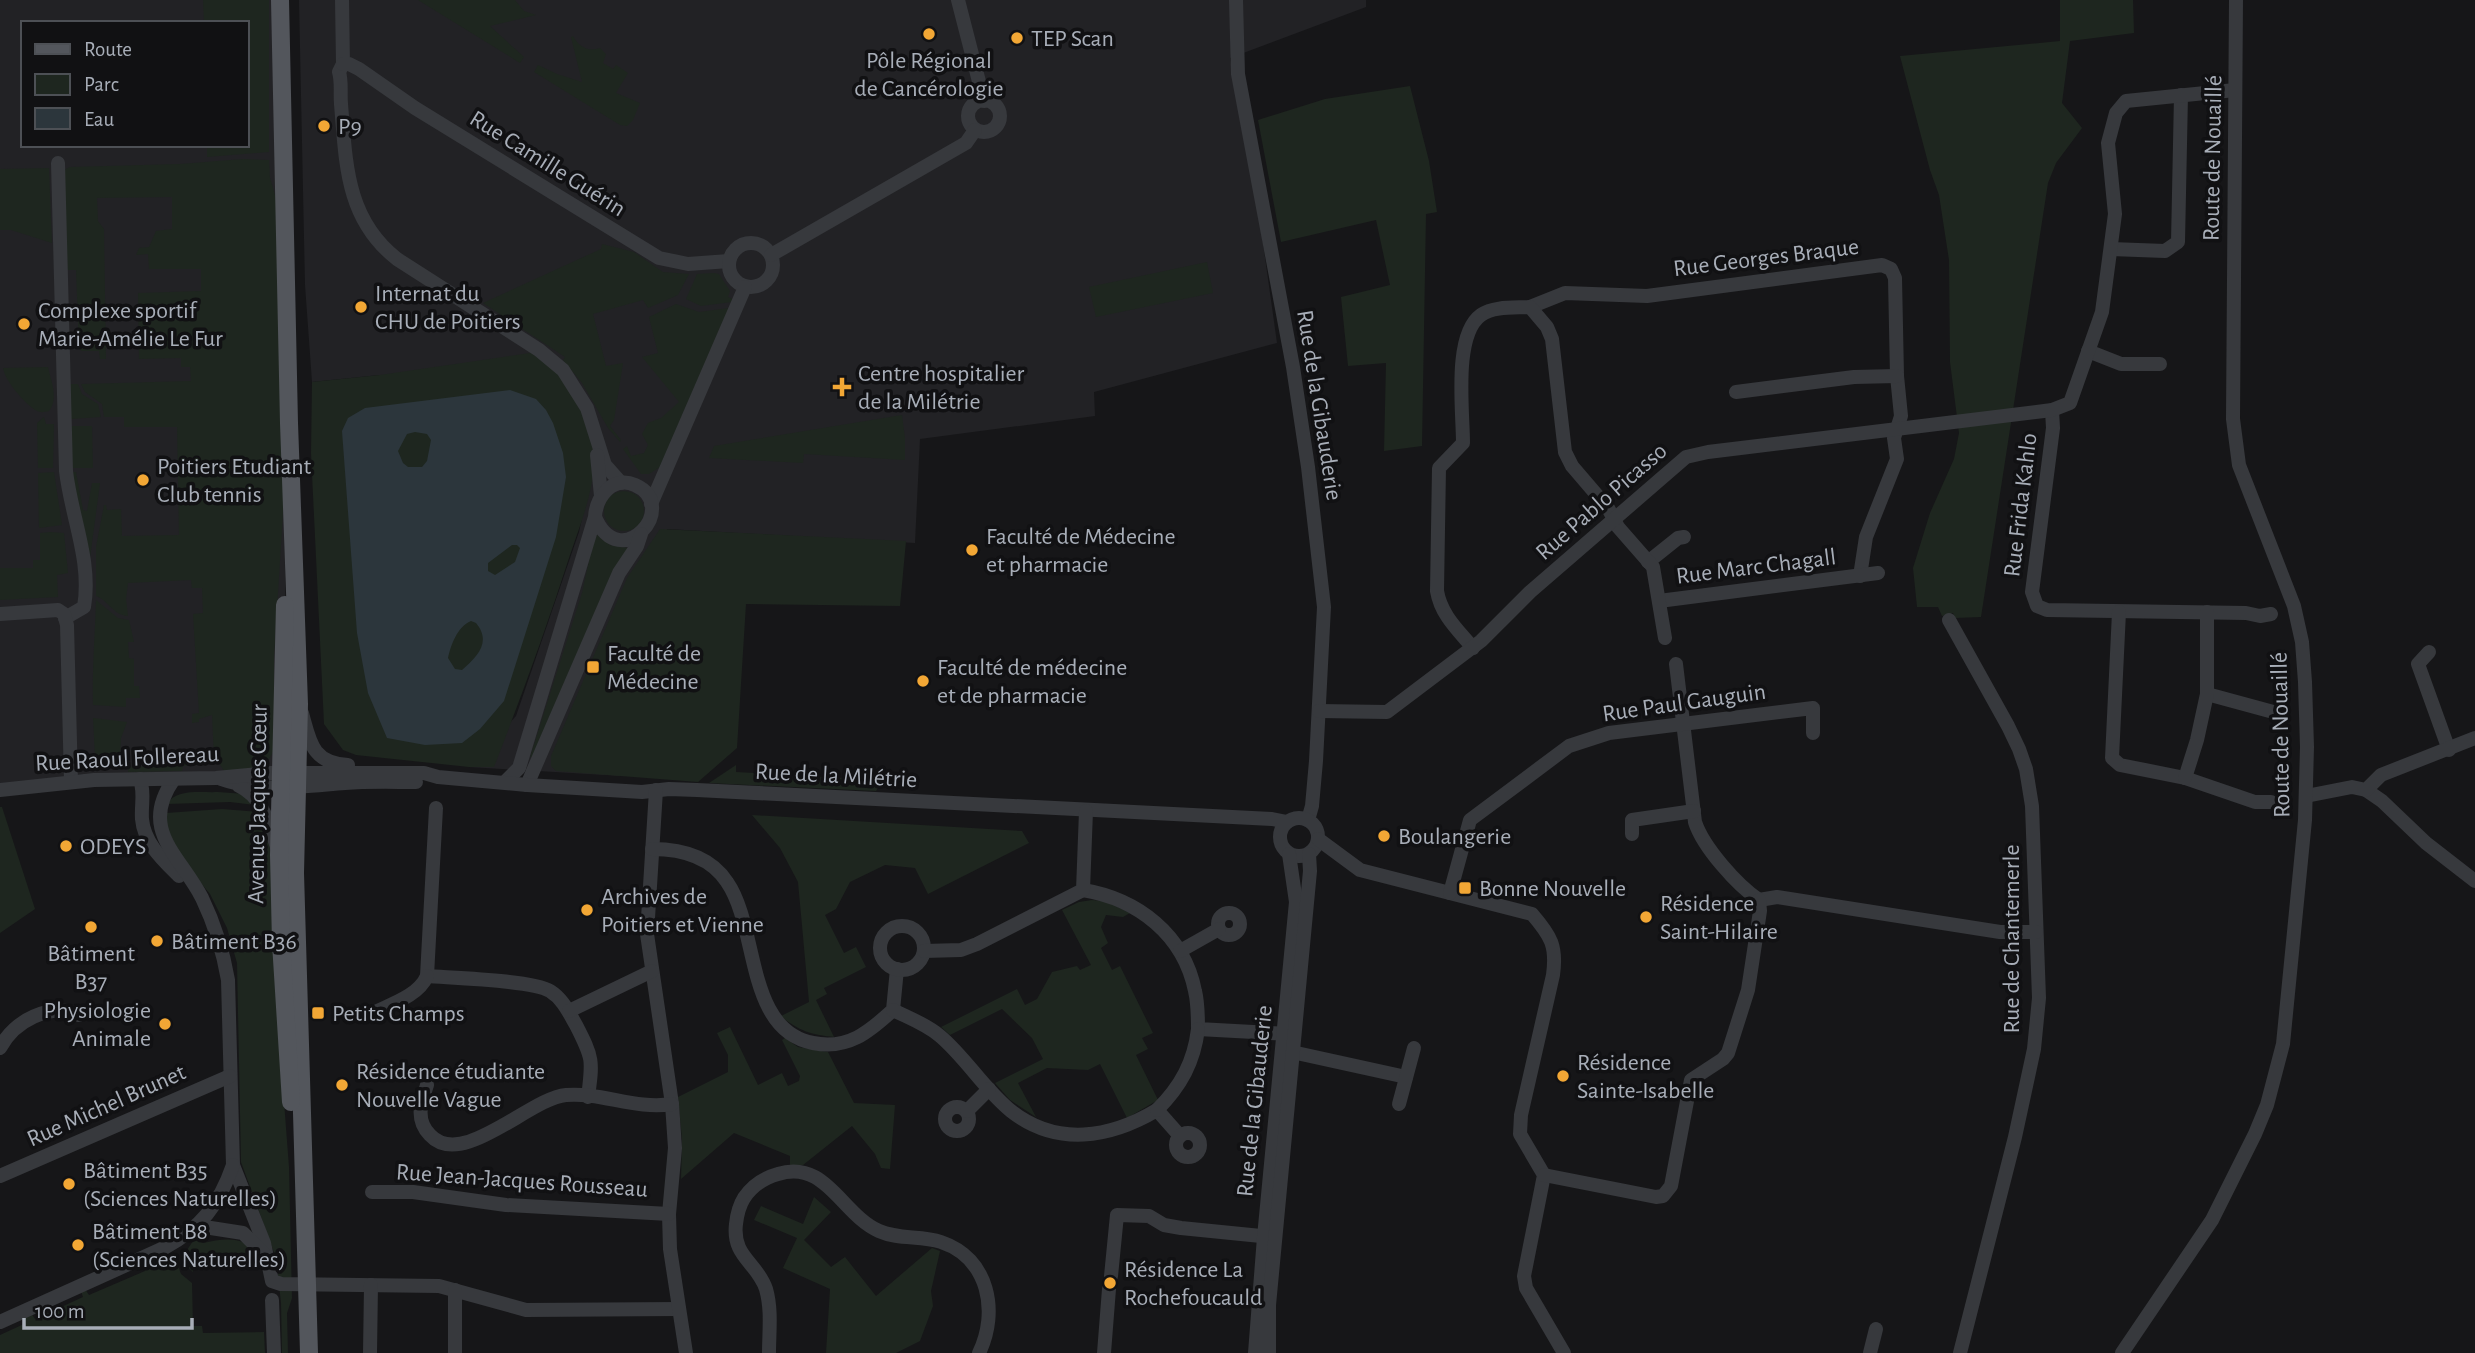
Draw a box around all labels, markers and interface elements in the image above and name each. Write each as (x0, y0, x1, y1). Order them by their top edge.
legend (21, 21, 248, 147)
marker: Pôle Régional de Cancérologie (921, 26, 937, 42)
place label: TEP Scan (1031, 27, 1114, 51)
marker: TEP Scan (1009, 30, 1025, 46)
text: Route (84, 39, 132, 60)
place label: Pôle Régional de Cancérologie (854, 49, 1004, 101)
text: Parc (84, 74, 119, 95)
street label: Route de Nouaillé (2200, 75, 2226, 241)
street label: Rue Camille Guérin (465, 106, 629, 221)
text: Eau (84, 109, 114, 130)
place label: P9 (338, 115, 362, 139)
marker: P9 (316, 118, 332, 134)
street label: Rue Georges Braque (1672, 235, 1860, 281)
place label: Internat du CHU de Poitiers (375, 282, 521, 334)
place label: Complexe sportif Marie-Amélie Le Fur (38, 299, 223, 351)
marker: Internat du CHU de Poitiers (353, 299, 369, 315)
street label: Rue de la Gibauderie (1292, 308, 1346, 502)
marker: Complexe sportif Marie-Amélie Le Fur (16, 316, 32, 332)
place label: Centre hospitalier de la Milétrie (858, 362, 1025, 414)
marker: Centre hospitalier de la Milétrie (832, 377, 852, 397)
street label: Rue Frida Kahlo (2000, 432, 2042, 578)
street label: Rue Pablo Picasso (1532, 439, 1672, 565)
place label: Poitiers Etudiant Club tennis (157, 455, 312, 507)
marker: Poitiers Etudiant Club tennis (135, 472, 151, 488)
place label: Faculté de Médecine et pharmacie (986, 525, 1176, 577)
marker: Faculté de Médecine et pharmacie (964, 542, 980, 558)
street label: Rue Marc Chagall (1675, 545, 1837, 589)
place label: Faculté de Médecine (607, 642, 701, 694)
street label: Route de Nouaillé (2268, 652, 2294, 818)
place label: Faculté de médecine et de pharmacie (937, 656, 1127, 708)
marker: Faculté de Médecine (585, 659, 601, 675)
marker: Faculté de médecine et de pharmacie (915, 673, 931, 689)
street label: Rue Paul Gauguin (1601, 680, 1767, 726)
street label: Avenue Jacques Cœur (244, 704, 272, 904)
street label: Rue Raoul Follereau (34, 742, 220, 776)
street label: Rue de la Milétrie (754, 760, 918, 792)
place label: Boulangerie (1398, 825, 1511, 849)
marker: Boulangerie (1376, 828, 1392, 844)
place label: ODEYS (80, 835, 146, 859)
marker: ODEYS (58, 838, 74, 854)
street label: Rue de Chantemerle (2000, 844, 2024, 1034)
place label: Bonne Nouvelle (1479, 877, 1626, 901)
marker: Bonne Nouvelle (1457, 880, 1473, 896)
place label: Archives de Poitiers et Vienne (601, 885, 764, 937)
place label: Résidence Saint-Hilaire (1660, 892, 1778, 944)
marker: Archives de Poitiers et Vienne (579, 902, 595, 918)
marker: Résidence Saint-Hilaire (1638, 909, 1654, 925)
marker: Bâtiment B37 (83, 919, 99, 935)
place label: Bâtiment B36 (171, 930, 297, 954)
marker: Bâtiment B36 (149, 933, 165, 949)
place label: Bâtiment B37 (47, 942, 135, 994)
place label: Physiologie Animale (44, 999, 151, 1051)
place label: Petits Champs (332, 1002, 465, 1026)
street label: Rue de la Gibauderie (1233, 1004, 1277, 1198)
marker: Petits Champs (310, 1005, 326, 1021)
marker: Physiologie Animale (157, 1016, 173, 1032)
place label: Résidence Sainte-Isabelle (1577, 1051, 1714, 1103)
street label: Rue Michel Brunet (23, 1060, 190, 1152)
place label: Résidence étudiante Nouvelle Vague (356, 1060, 545, 1112)
marker: Résidence Sainte-Isabelle (1555, 1068, 1571, 1084)
marker: Résidence étudiante Nouvelle Vague (334, 1077, 350, 1093)
place label: Bâtiment B35 (Sciences Naturelles) (83, 1159, 277, 1211)
street label: Rue Jean-Jacques Rousseau (395, 1160, 649, 1202)
marker: Bâtiment B35 (Sciences Naturelles) (61, 1176, 77, 1192)
place label: Bâtiment B8 (Sciences Naturelles) (92, 1220, 286, 1272)
marker: Bâtiment B8 (Sciences Naturelles) (70, 1237, 86, 1253)
place label: Résidence La Rochefoucauld (1124, 1258, 1263, 1310)
marker: Résidence La Rochefoucauld (1102, 1275, 1118, 1291)
scale bar (24, 1286, 192, 1330)
text: 100 m (35, 1301, 85, 1322)

